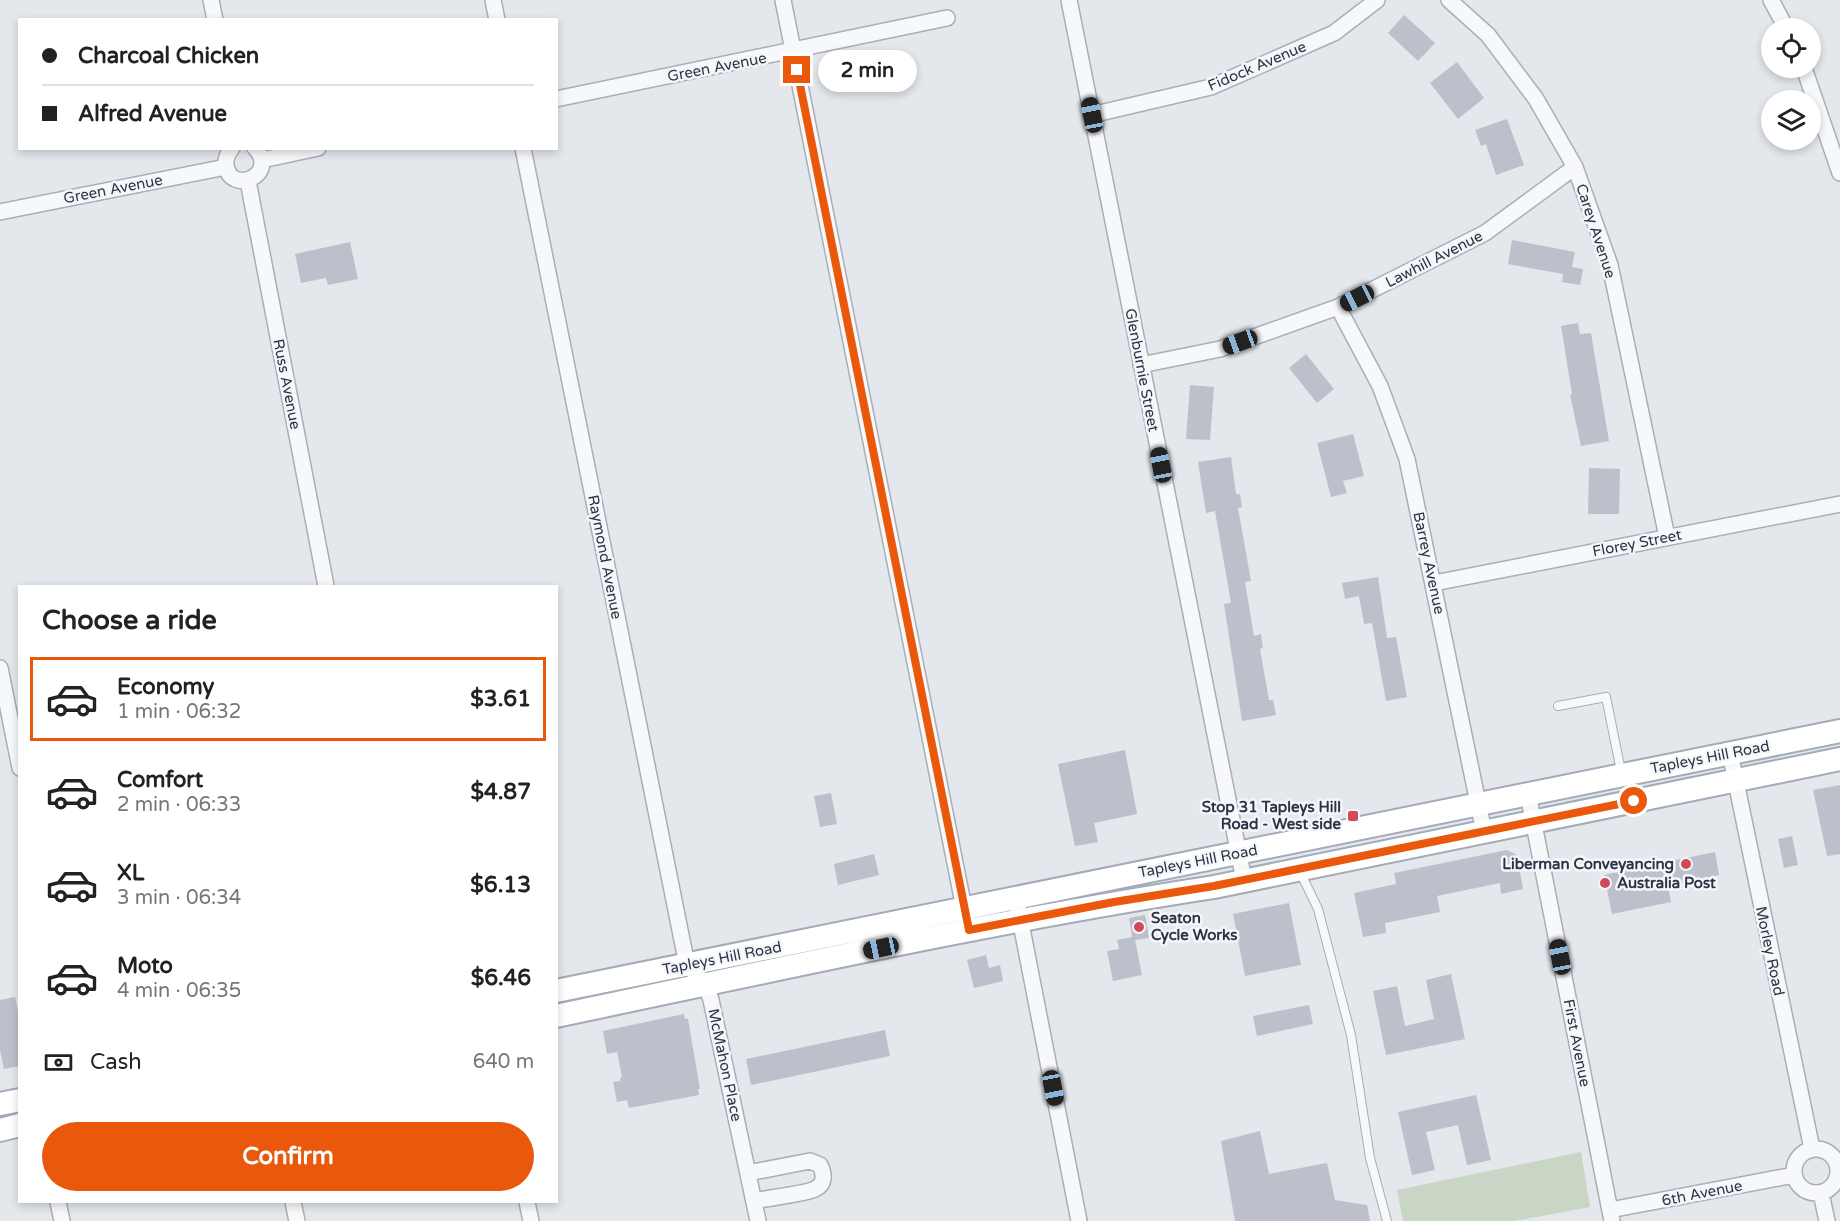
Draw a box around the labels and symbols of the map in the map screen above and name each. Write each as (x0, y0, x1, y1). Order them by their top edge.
street label: Fidock Avenue (1205, 37, 1309, 95)
street label: Green Avenue (666, 49, 768, 85)
callout: 2 min (818, 49, 917, 91)
route end (783, 56, 810, 83)
car (1080, 96, 1104, 134)
street label: Green Avenue (62, 171, 164, 207)
street label: Carey Avenue (1572, 181, 1620, 281)
street label: Lawhill Avenue (1382, 227, 1486, 291)
car (1337, 282, 1377, 314)
street label: Glenburnie Street (1121, 307, 1163, 433)
car (1220, 327, 1260, 357)
street label: Russ Avenue (269, 337, 305, 431)
car (1149, 446, 1173, 484)
street label: Raymond Avenue (584, 493, 626, 621)
street label: Barrey Avenue (1409, 510, 1449, 616)
street label: Florey Street (1591, 525, 1683, 560)
street label: Tapleys Hill Road (1649, 737, 1771, 777)
route start (1620, 787, 1647, 814)
place label: Stop 31 Tapleys Hill Road - West side (1202, 798, 1342, 833)
marker: Stop 31 Tapleys Hill Road - West side (1346, 809, 1360, 823)
street label: Tapleys Hill Road (1137, 841, 1259, 881)
place label: Liberman Conveyancing (1502, 855, 1674, 874)
marker: Liberman Conveyancing (1679, 857, 1693, 871)
place label: Australia Post (1617, 874, 1716, 892)
marker: Australia Post (1598, 876, 1612, 890)
street label: Morley Road (1752, 905, 1788, 997)
place label: Seaton Cycle Works (1151, 909, 1237, 945)
marker: Seaton Cycle Works (1132, 920, 1146, 934)
car (862, 935, 900, 961)
street label: Tapleys Hill Road (661, 938, 783, 978)
car (1548, 938, 1572, 976)
street label: First Avenue (1560, 998, 1594, 1088)
street label: McMahon Place (704, 1007, 746, 1123)
car (1041, 1069, 1065, 1107)
street label: 6th Avenue (1660, 1176, 1744, 1210)

